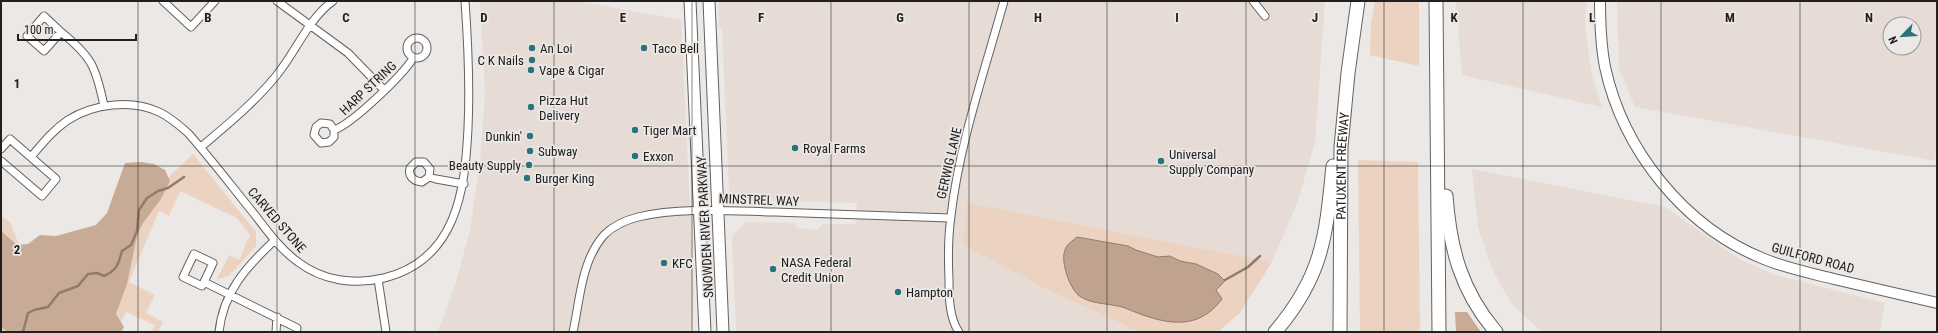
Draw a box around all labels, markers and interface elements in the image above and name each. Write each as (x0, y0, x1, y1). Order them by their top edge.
text: B (204, 10, 212, 25)
text: C (342, 10, 350, 25)
text: D (480, 10, 488, 25)
text: E (620, 10, 627, 25)
text: F (758, 10, 764, 25)
text: G (896, 10, 904, 25)
text: H (1034, 10, 1042, 25)
text: I (1175, 10, 1179, 25)
text: J (1312, 10, 1318, 25)
text: K (1450, 10, 1458, 25)
text: L (1589, 10, 1595, 25)
text: M (1725, 10, 1735, 25)
text: N (1865, 10, 1873, 25)
scale bar (18, 16, 136, 42)
north arrow (1882, 16, 1922, 56)
text: 100 m (24, 23, 54, 37)
text: N (1886, 34, 1901, 46)
place label: An Loi (540, 41, 572, 56)
place label: Taco Bell (652, 41, 699, 56)
marker: An Loi (527, 43, 537, 53)
marker: Taco Bell (639, 43, 649, 53)
place label: C K Nails (477, 53, 524, 68)
marker: C K Nails (527, 55, 537, 65)
street label: HARP STRING (336, 58, 400, 118)
place label: Vape & Cigar (539, 63, 605, 78)
marker: Vape & Cigar (526, 65, 536, 75)
text: 1 (14, 76, 20, 91)
place label: Pizza Hut Delivery (539, 93, 588, 123)
marker: Pizza Hut Delivery (526, 102, 536, 112)
street label: PATUXENT FREEWAY (1333, 111, 1352, 220)
place label: Tiger Mart (643, 123, 697, 138)
marker: Tiger Mart (630, 125, 640, 135)
street label: GERWIG LANE (933, 126, 965, 200)
place label: Dunkin' (485, 129, 522, 144)
marker: Dunkin' (525, 131, 535, 141)
place label: Royal Farms (803, 141, 866, 156)
marker: Royal Farms (790, 143, 800, 153)
place label: Subway (538, 144, 578, 159)
marker: Subway (525, 146, 535, 156)
place label: Universal Supply Company (1169, 147, 1255, 177)
place label: Exxon (643, 149, 674, 164)
marker: Exxon (630, 151, 640, 161)
street label: SNOWDEN RIVER PARKWAY (694, 155, 716, 298)
marker: Universal Supply Company (1156, 156, 1166, 166)
place label: Beauty Supply (449, 158, 522, 173)
marker: Beauty Supply (524, 160, 534, 170)
place label: Burger King (535, 171, 594, 186)
marker: Burger King (522, 173, 532, 183)
street label: CARVED STONE (245, 184, 309, 256)
street label: MINSTREL WAY (719, 191, 800, 209)
street label: GUILFORD ROAD (1770, 240, 1856, 276)
text: 2 (14, 242, 21, 257)
place label: NASA Federal Credit Union (781, 255, 852, 285)
place label: KFC (672, 256, 693, 271)
marker: KFC (659, 258, 669, 268)
marker: NASA Federal Credit Union (768, 264, 778, 274)
place label: Hampton (906, 285, 953, 300)
marker: Hampton (893, 287, 903, 297)

